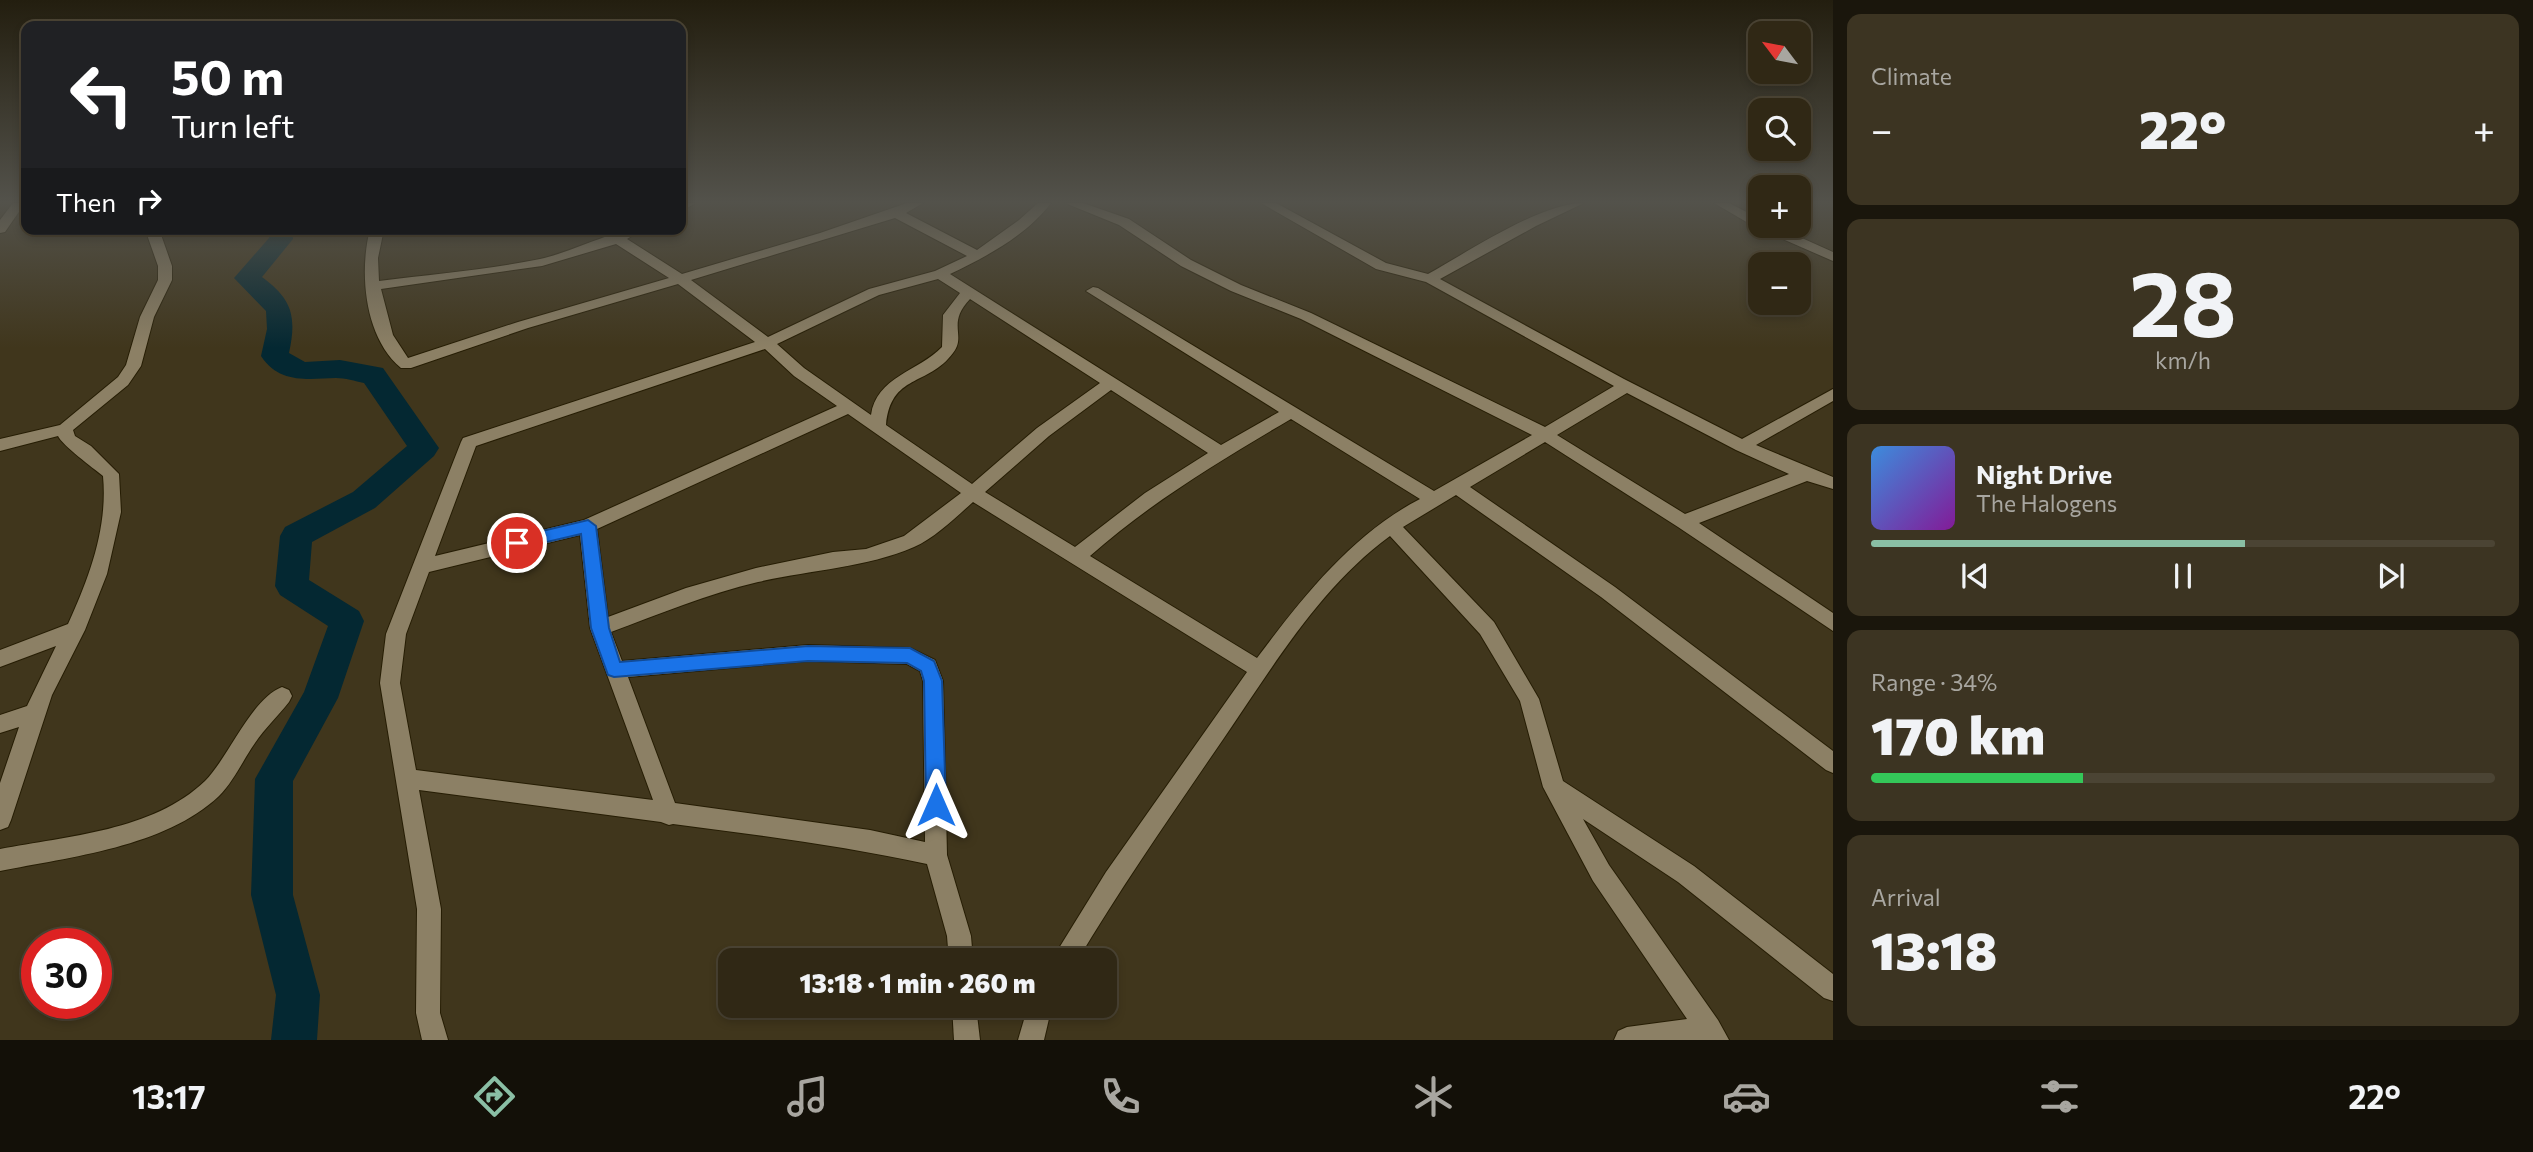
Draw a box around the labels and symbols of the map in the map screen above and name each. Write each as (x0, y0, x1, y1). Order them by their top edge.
north arrow (1748, 21, 1811, 84)
pin (487, 513, 547, 573)
position arrow (899, 768, 973, 842)
speed limit sign: 30 (21, 928, 112, 1019)

